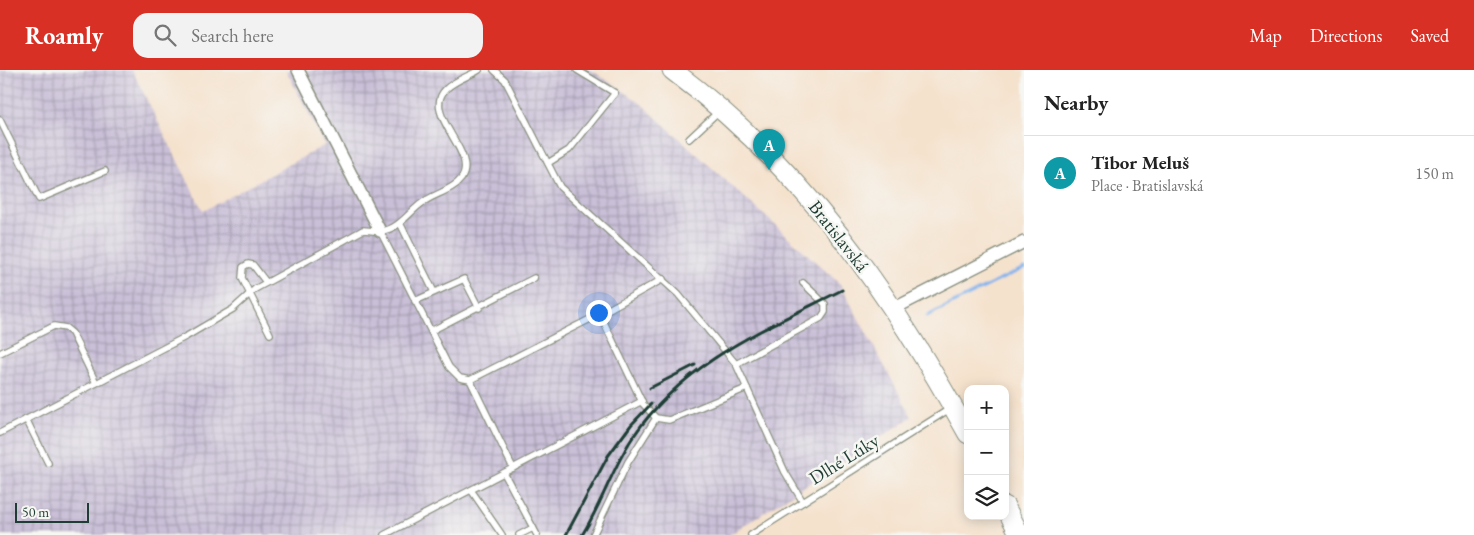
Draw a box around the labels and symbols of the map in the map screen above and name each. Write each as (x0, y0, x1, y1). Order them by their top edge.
pin: A (753, 129, 785, 170)
street label: Bratislavská (803, 195, 875, 277)
your location (586, 300, 612, 326)
street label: Dlhé Lúky (804, 427, 884, 490)
scale bar (15, 500, 89, 523)

